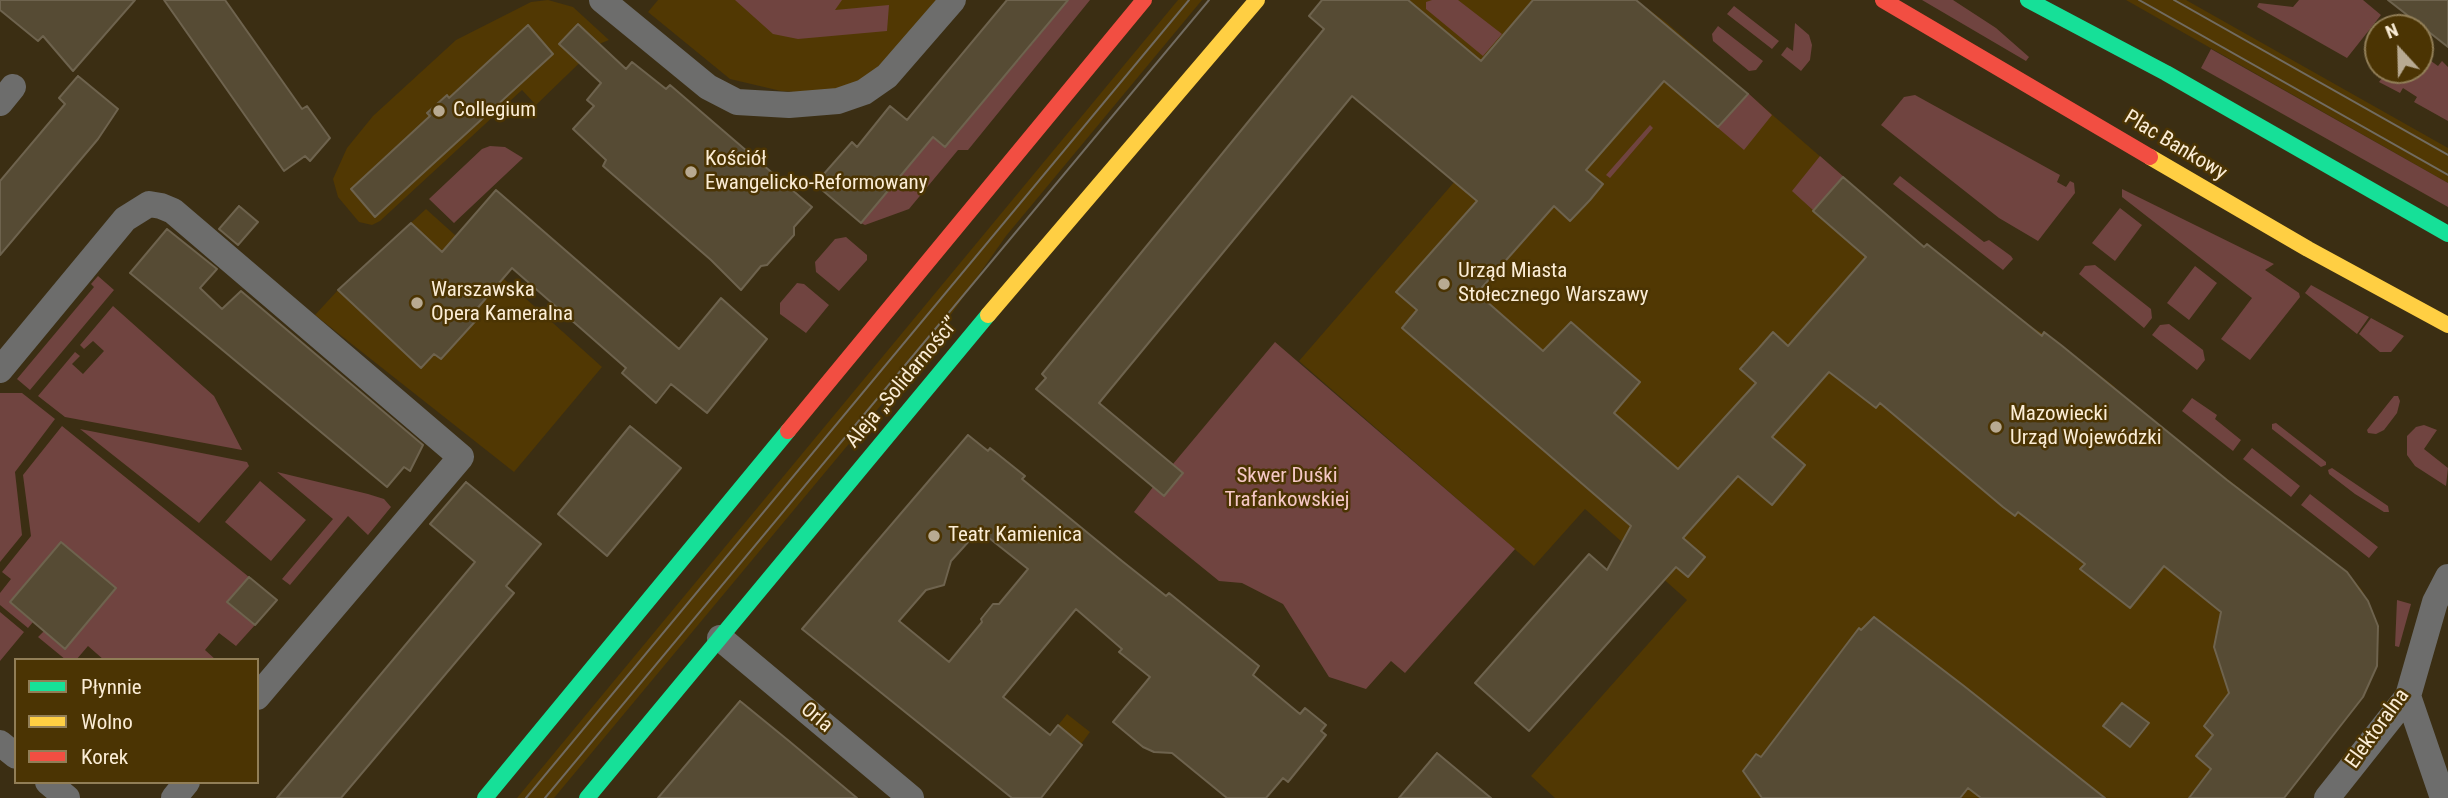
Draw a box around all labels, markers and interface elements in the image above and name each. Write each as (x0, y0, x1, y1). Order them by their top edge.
north arrow (2364, 14, 2434, 84)
text: N (2382, 18, 2401, 44)
place label: Collegium (453, 98, 536, 124)
marker: Collegium (431, 103, 447, 119)
street label: Plac Bankowy (2119, 106, 2231, 186)
place label: Kościół Ewangelicko-Reformowany (705, 147, 927, 197)
marker: Kościół Ewangelicko-Reformowany (683, 164, 699, 180)
place label: Urząd Miasta Stołecznego Warszawy (1458, 259, 1649, 309)
marker: Urząd Miasta Stołecznego Warszawy (1436, 276, 1452, 292)
place label: Warszawska Opera Kameralna (431, 278, 573, 328)
marker: Warszawska Opera Kameralna (409, 295, 425, 311)
street label: Aleja „Solidarności” (841, 312, 965, 454)
place label: Mazowiecki Urząd Wojewódzki (2010, 402, 2162, 452)
marker: Mazowiecki Urząd Wojewódzki (1988, 419, 2004, 435)
park label: Skwer Duśki Trafankowskiej (1224, 464, 1350, 514)
place label: Teatr Kamienica (948, 523, 1082, 549)
marker: Teatr Kamienica (926, 528, 942, 544)
legend (14, 658, 259, 784)
text: Płynnie (81, 675, 142, 699)
street label: Elektoralna (2341, 684, 2415, 774)
street label: Orla (795, 697, 837, 739)
text: Wolno (81, 710, 133, 734)
text: Korek (81, 745, 128, 769)

